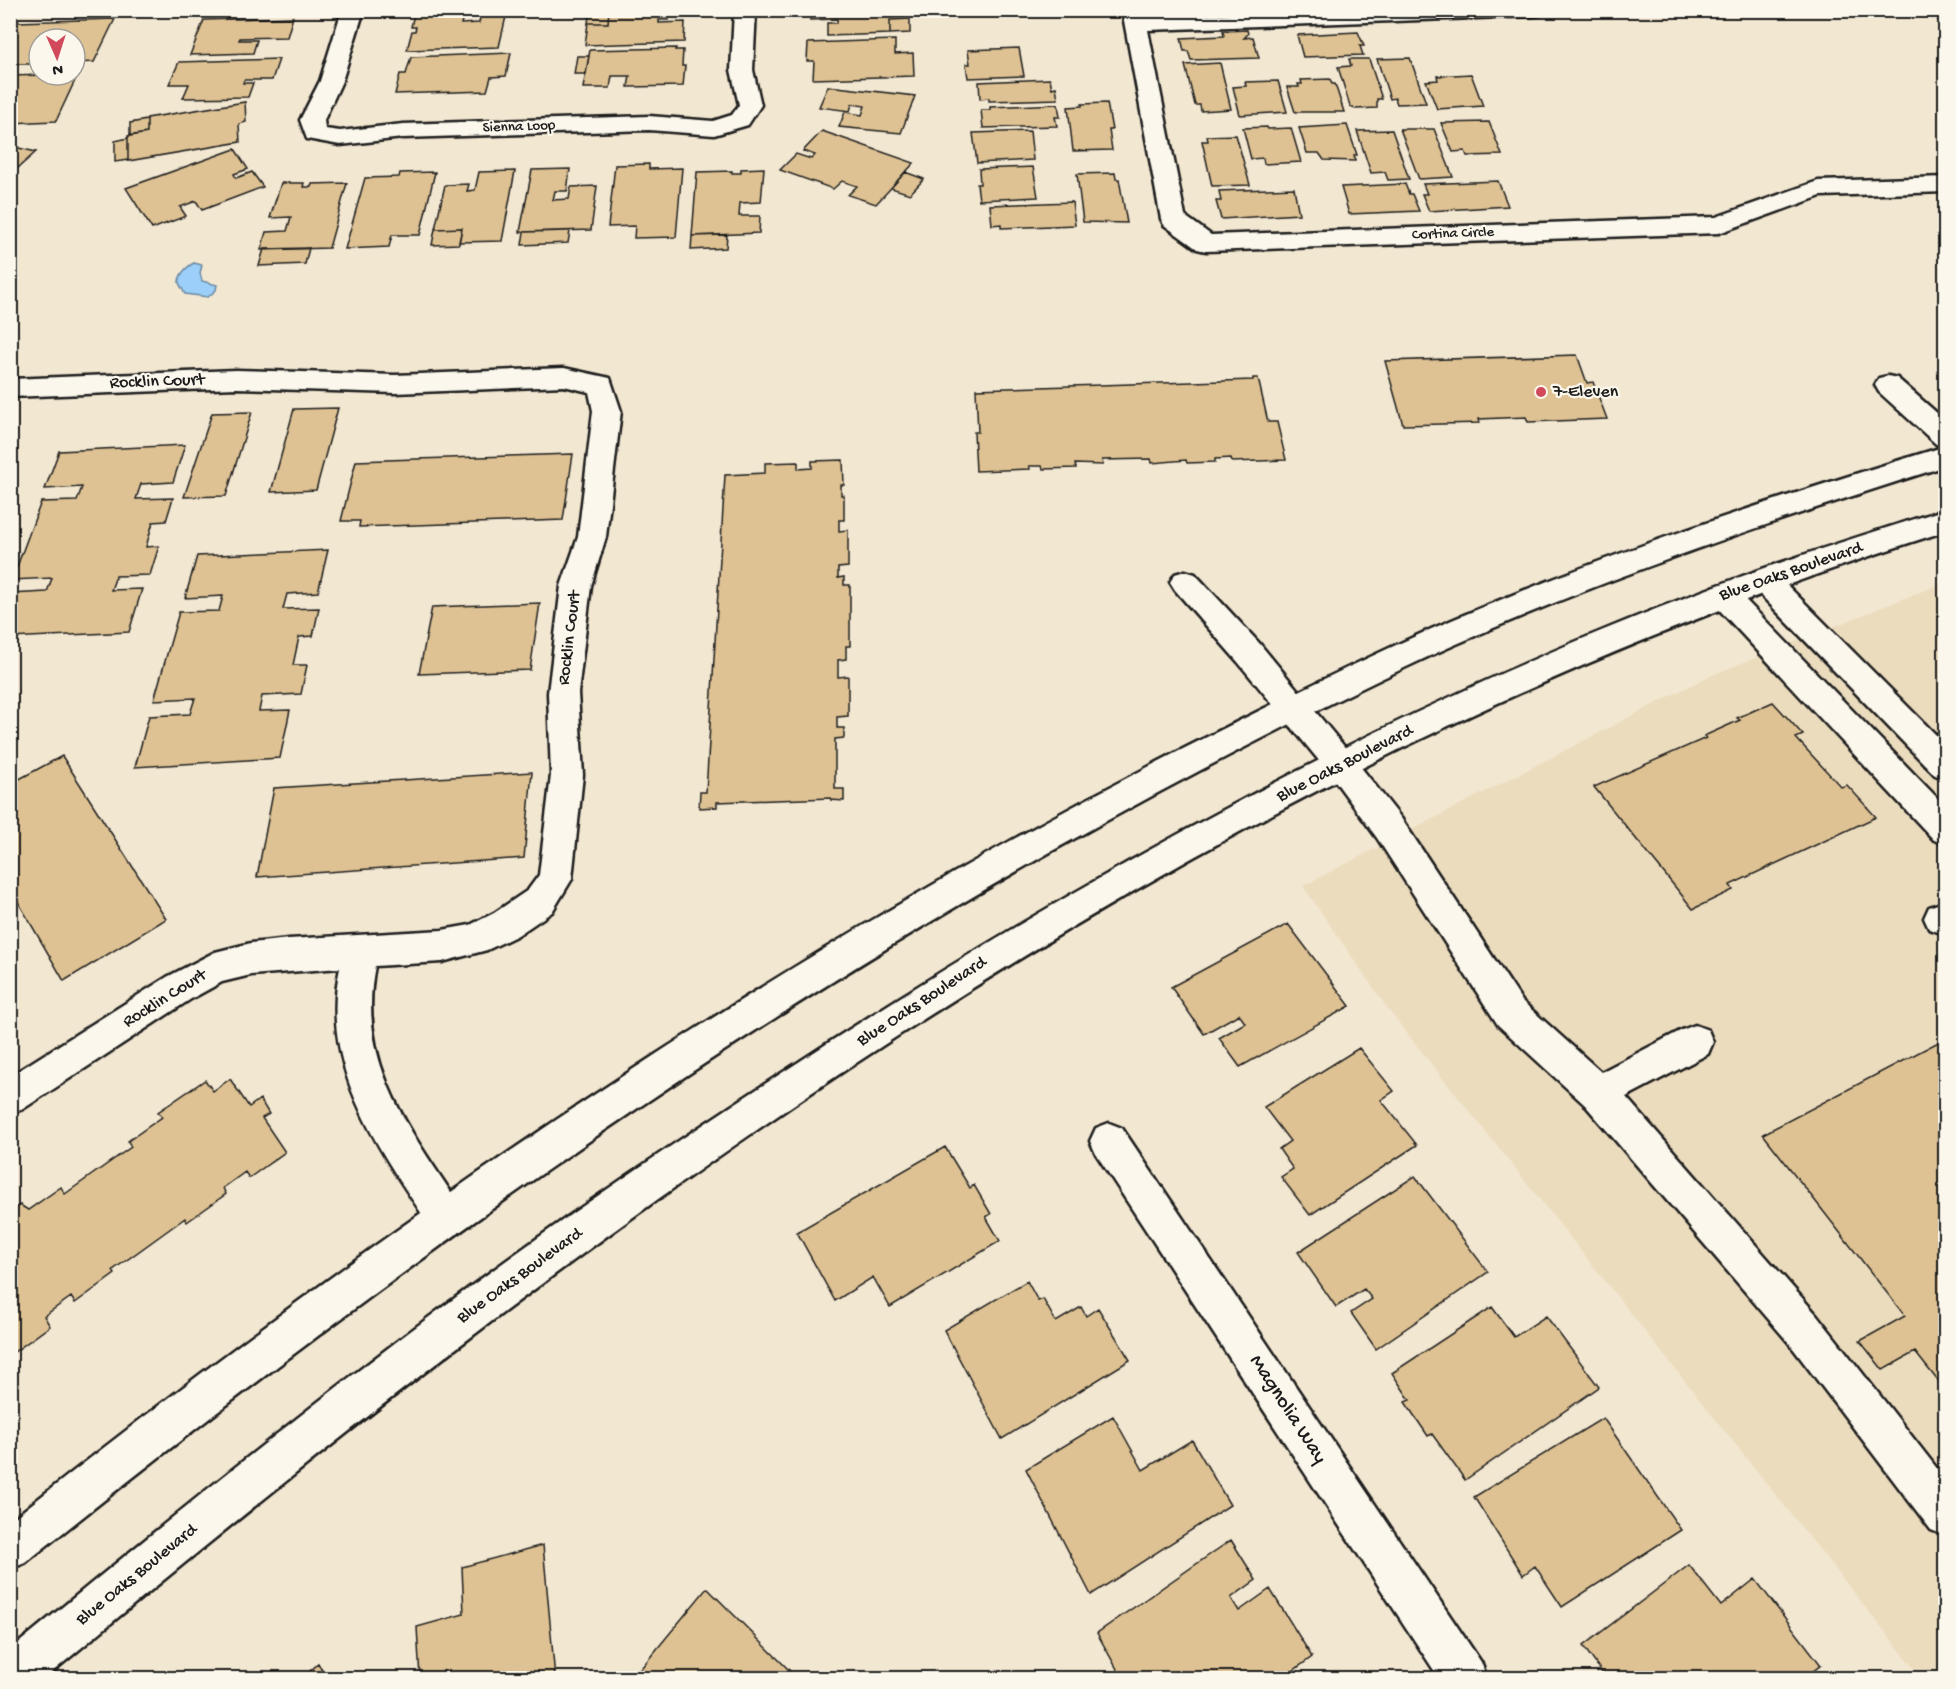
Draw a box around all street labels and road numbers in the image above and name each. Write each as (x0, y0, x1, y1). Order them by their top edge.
street label: Sienna Loop (482, 117, 556, 137)
street label: Cortina Circle (1411, 224, 1495, 244)
street label: Rocklin Court (109, 370, 206, 394)
street label: Blue Oaks Boulevard (1716, 537, 1867, 607)
street label: Rocklin Court (554, 588, 586, 686)
street label: Blue Oaks Boulevard (1273, 720, 1418, 808)
street label: Blue Oaks Boulevard (853, 952, 992, 1052)
street label: Rocklin Court (119, 964, 212, 1033)
street label: Blue Oaks Boulevard (452, 1223, 588, 1329)
street label: Magnolia Way (1243, 1351, 1331, 1469)
street label: Blue Oaks Boulevard (71, 1519, 203, 1631)

